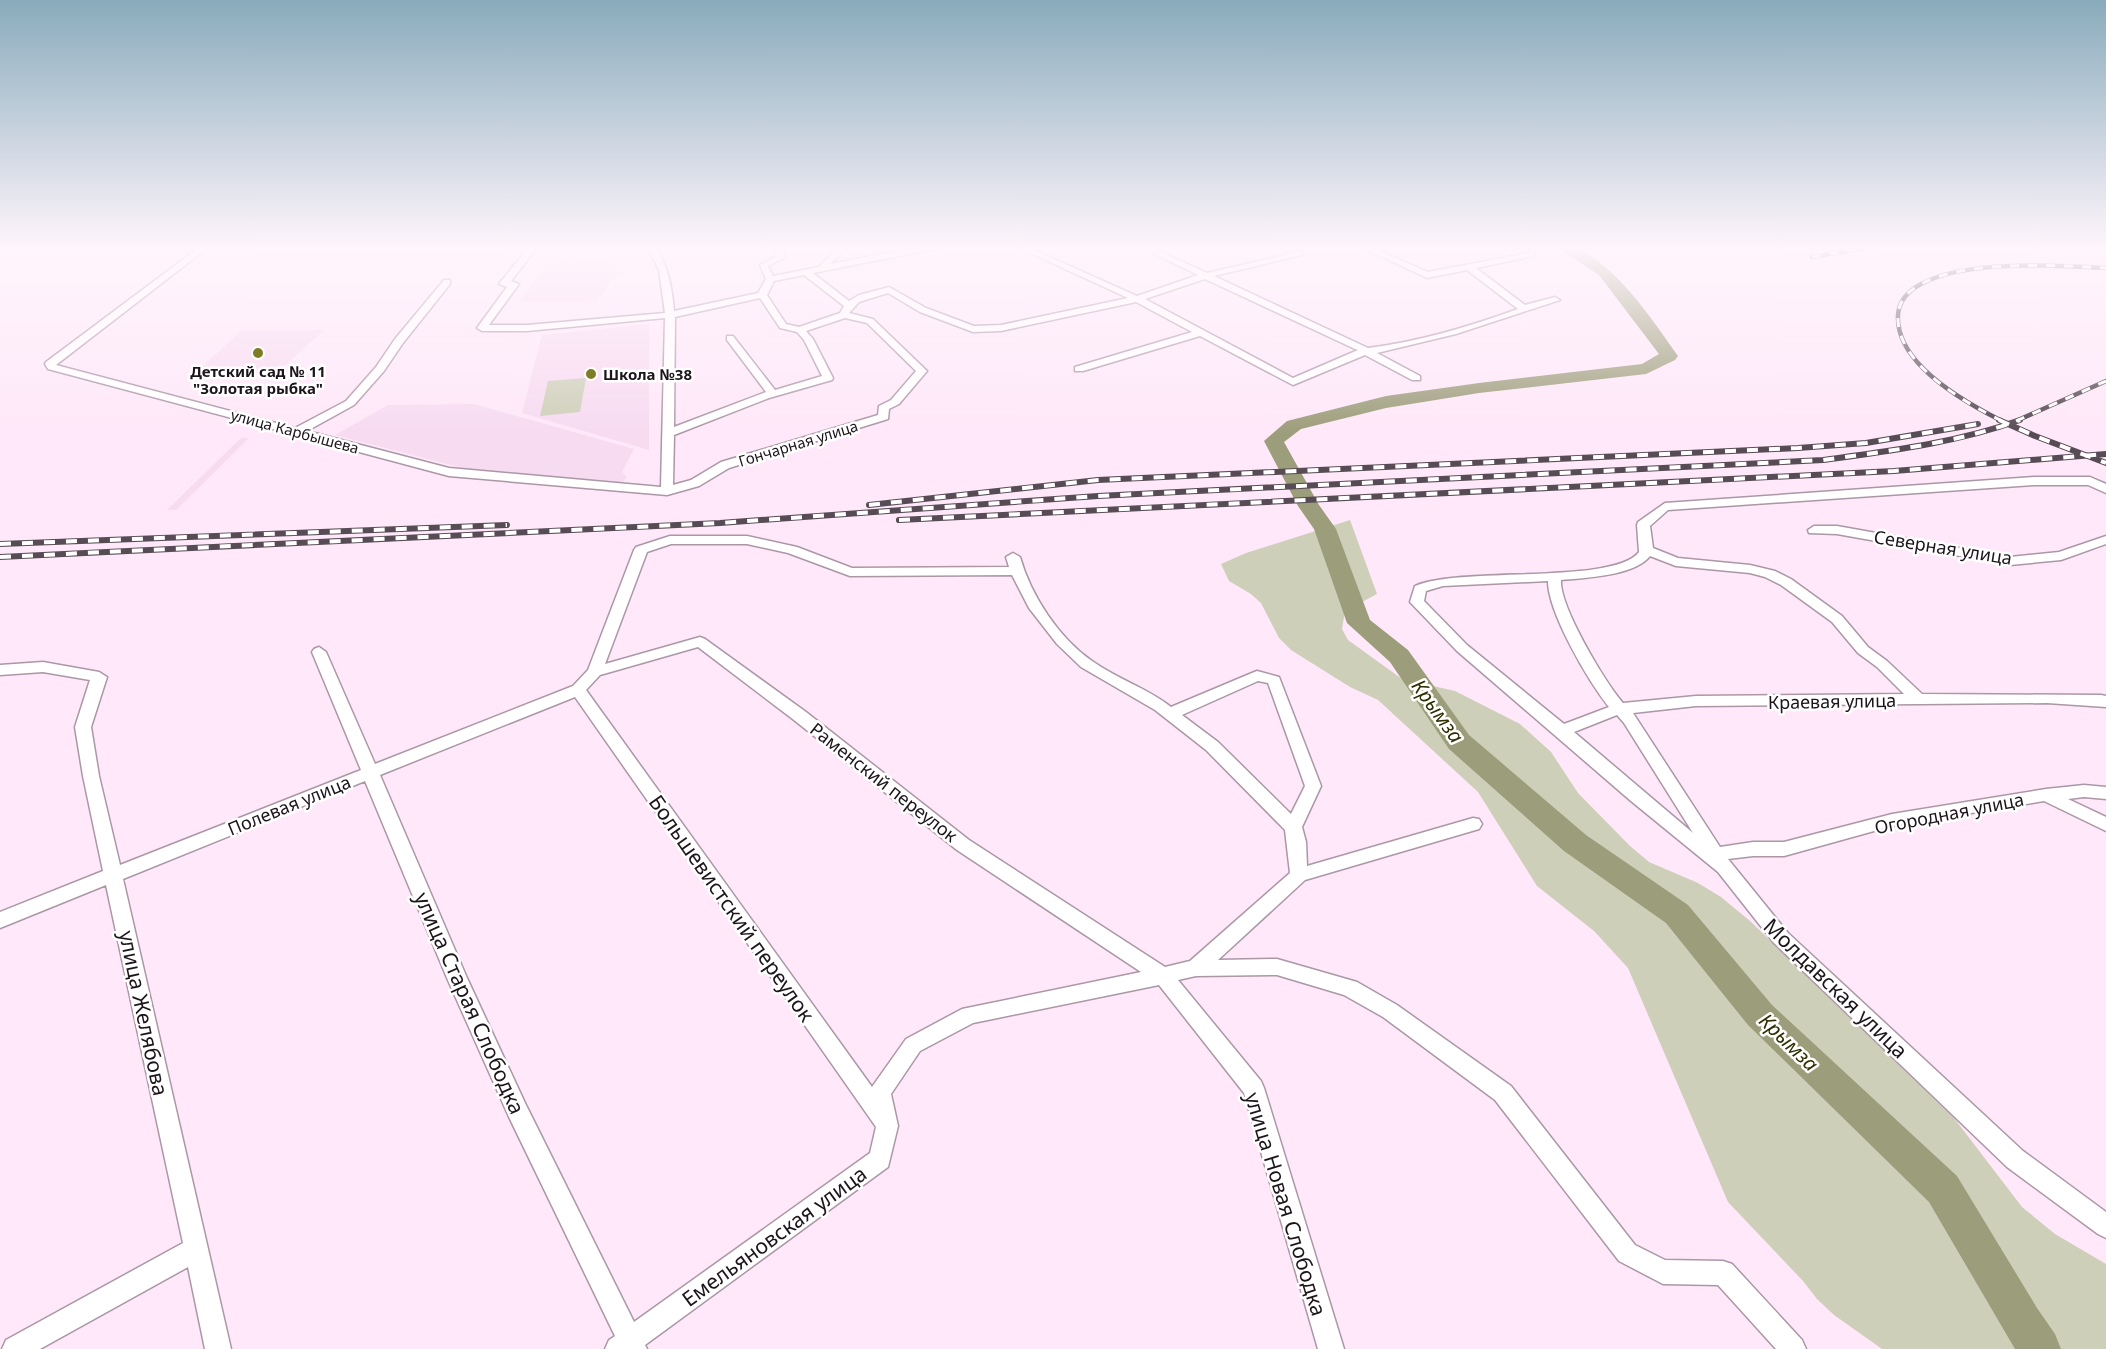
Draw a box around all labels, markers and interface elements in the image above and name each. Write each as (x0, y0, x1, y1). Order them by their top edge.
marker: Детский сад № 11 "Золотая рыбка" (251, 346, 265, 360)
place label: Детский сад № 11 "Золотая рыбка" (190, 361, 326, 398)
place label: Школа №38 (603, 364, 692, 384)
marker: Школа №38 (584, 367, 598, 381)
street label: улица Карбышева (229, 404, 361, 458)
street label: Гончарная улица (736, 415, 860, 471)
street label: Северная улица (1872, 524, 2014, 570)
water label: Крымза (1406, 674, 1470, 748)
street label: Краевая улица (1768, 688, 1896, 714)
street label: Раменский переулок (805, 717, 963, 847)
street label: Полевая улица (224, 769, 354, 841)
street label: Огородная улица (1872, 787, 2026, 839)
street label: Большевистский переулок (643, 789, 821, 1027)
street label: улица Старая Слободка (408, 888, 532, 1118)
street label: Молдавская улица (1758, 912, 1914, 1064)
street label: улица Желябова (113, 928, 175, 1098)
water label: Крымза (1754, 1007, 1824, 1077)
street label: улица Новая Слободка (1239, 1089, 1333, 1319)
street label: Емельяновская улица (676, 1159, 872, 1313)

